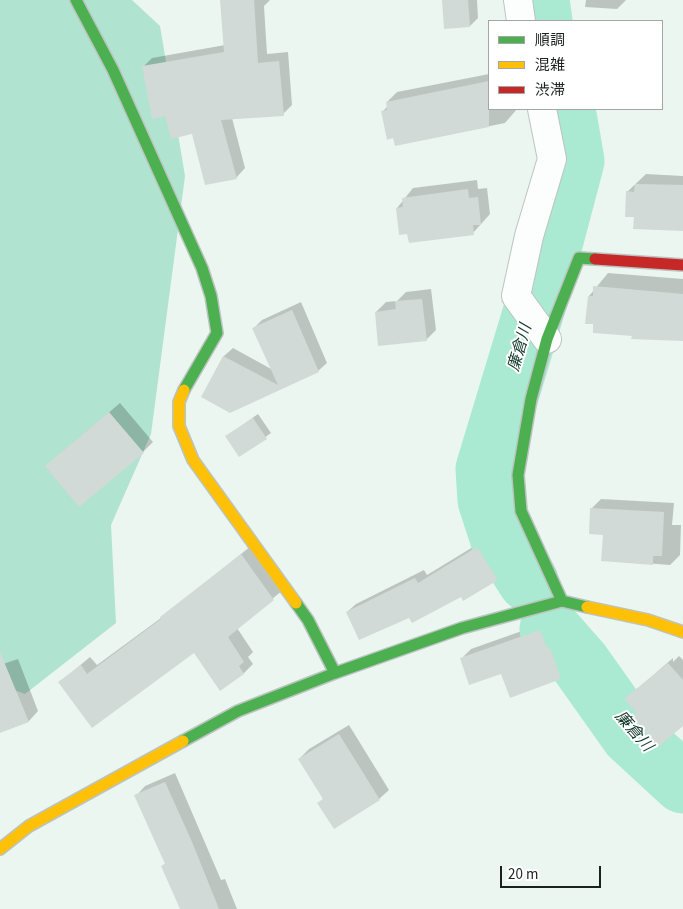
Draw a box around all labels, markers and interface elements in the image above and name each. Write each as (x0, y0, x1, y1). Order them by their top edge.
legend (488, 20, 663, 110)
text: 順調 (535, 30, 565, 51)
text: 混雑 (535, 55, 565, 76)
text: 渋滞 (535, 80, 565, 101)
water label: 廉倉川 (505, 322, 537, 374)
water label: 廉倉川 (610, 708, 656, 756)
scale bar (503, 856, 604, 888)
text: 20 m (508, 864, 538, 885)

